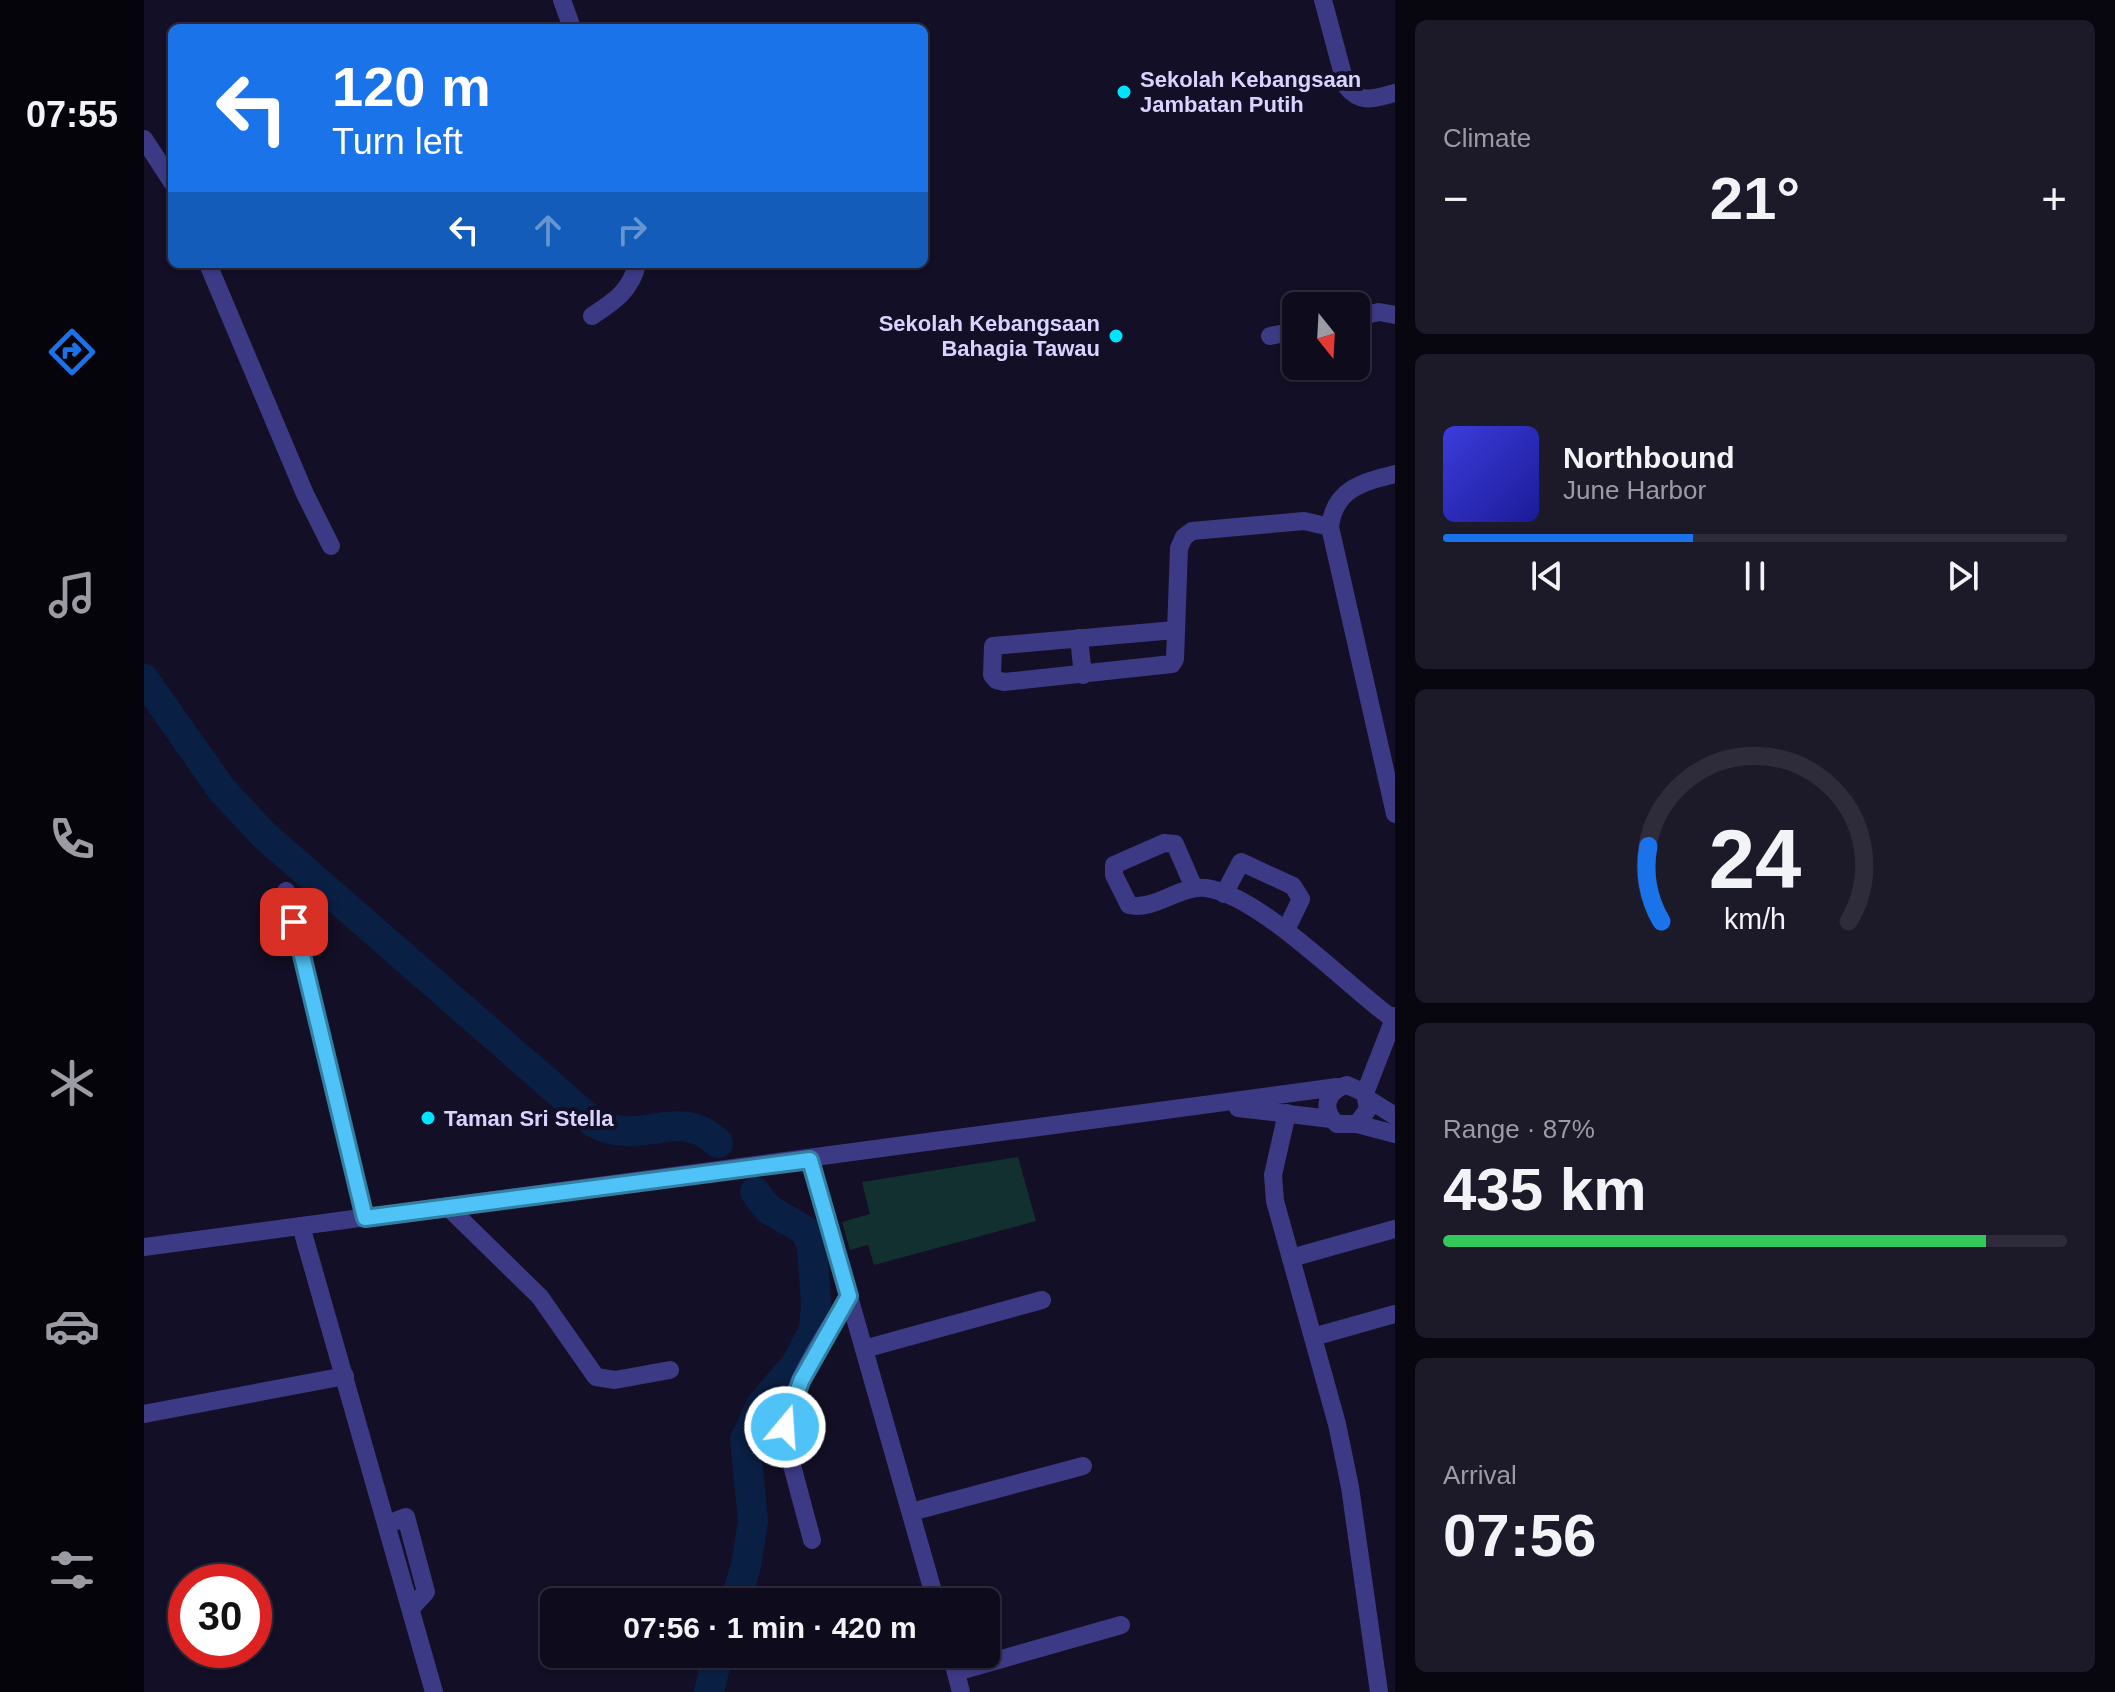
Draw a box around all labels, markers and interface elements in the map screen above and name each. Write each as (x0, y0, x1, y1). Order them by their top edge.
text: 120 m (332, 55, 491, 118)
icon: left (200, 56, 304, 160)
place label: Sekolah Kebangsaan Jambatan Putih (1140, 67, 1361, 117)
marker: Sekolah Kebangsaan Jambatan Putih (1115, 83, 1133, 101)
text: 07:55 (26, 94, 118, 135)
text: Turn left (332, 121, 463, 162)
text: Climate (1443, 123, 1531, 153)
text: 21° (1710, 165, 1800, 232)
text: − (1443, 174, 1469, 223)
text: + (2041, 174, 2067, 223)
icon: left (442, 208, 486, 252)
icon: ahead (526, 208, 570, 252)
icon: right (610, 208, 654, 252)
north arrow (1282, 292, 1370, 380)
map controls (1282, 292, 1370, 380)
place label: Sekolah Kebangsaan Bahagia Tawau (879, 311, 1100, 361)
icon: directions (44, 324, 100, 380)
marker: Sekolah Kebangsaan Bahagia Tawau (1107, 327, 1125, 345)
text: Northbound (1563, 441, 1735, 474)
text: June Harbor (1563, 475, 1706, 505)
icon: previous (1525, 554, 1569, 598)
icon: pause (1733, 554, 1777, 598)
icon: next (1941, 554, 1985, 598)
icon: music (44, 567, 100, 623)
icon: phone (44, 811, 100, 867)
text: 24 (1709, 813, 1801, 906)
pin (260, 888, 328, 956)
icon: arrive (272, 900, 316, 944)
text: km/h (1724, 903, 1786, 935)
icon: climate (44, 1055, 100, 1111)
place label: Taman Sri Stella (444, 1106, 614, 1131)
marker: Taman Sri Stella (419, 1109, 437, 1127)
text: Range · 87% (1443, 1114, 1595, 1144)
text: 435 km (1443, 1156, 1647, 1223)
icon: car (44, 1298, 100, 1354)
position arrow (743, 1385, 827, 1469)
text: Arrival (1443, 1460, 1517, 1490)
text: 07:56 (1443, 1502, 1596, 1569)
icon: filters (44, 1542, 100, 1598)
speed limit sign: 30 (168, 1564, 272, 1668)
text: 07:56 · 1 min · 420 m (623, 1611, 917, 1644)

